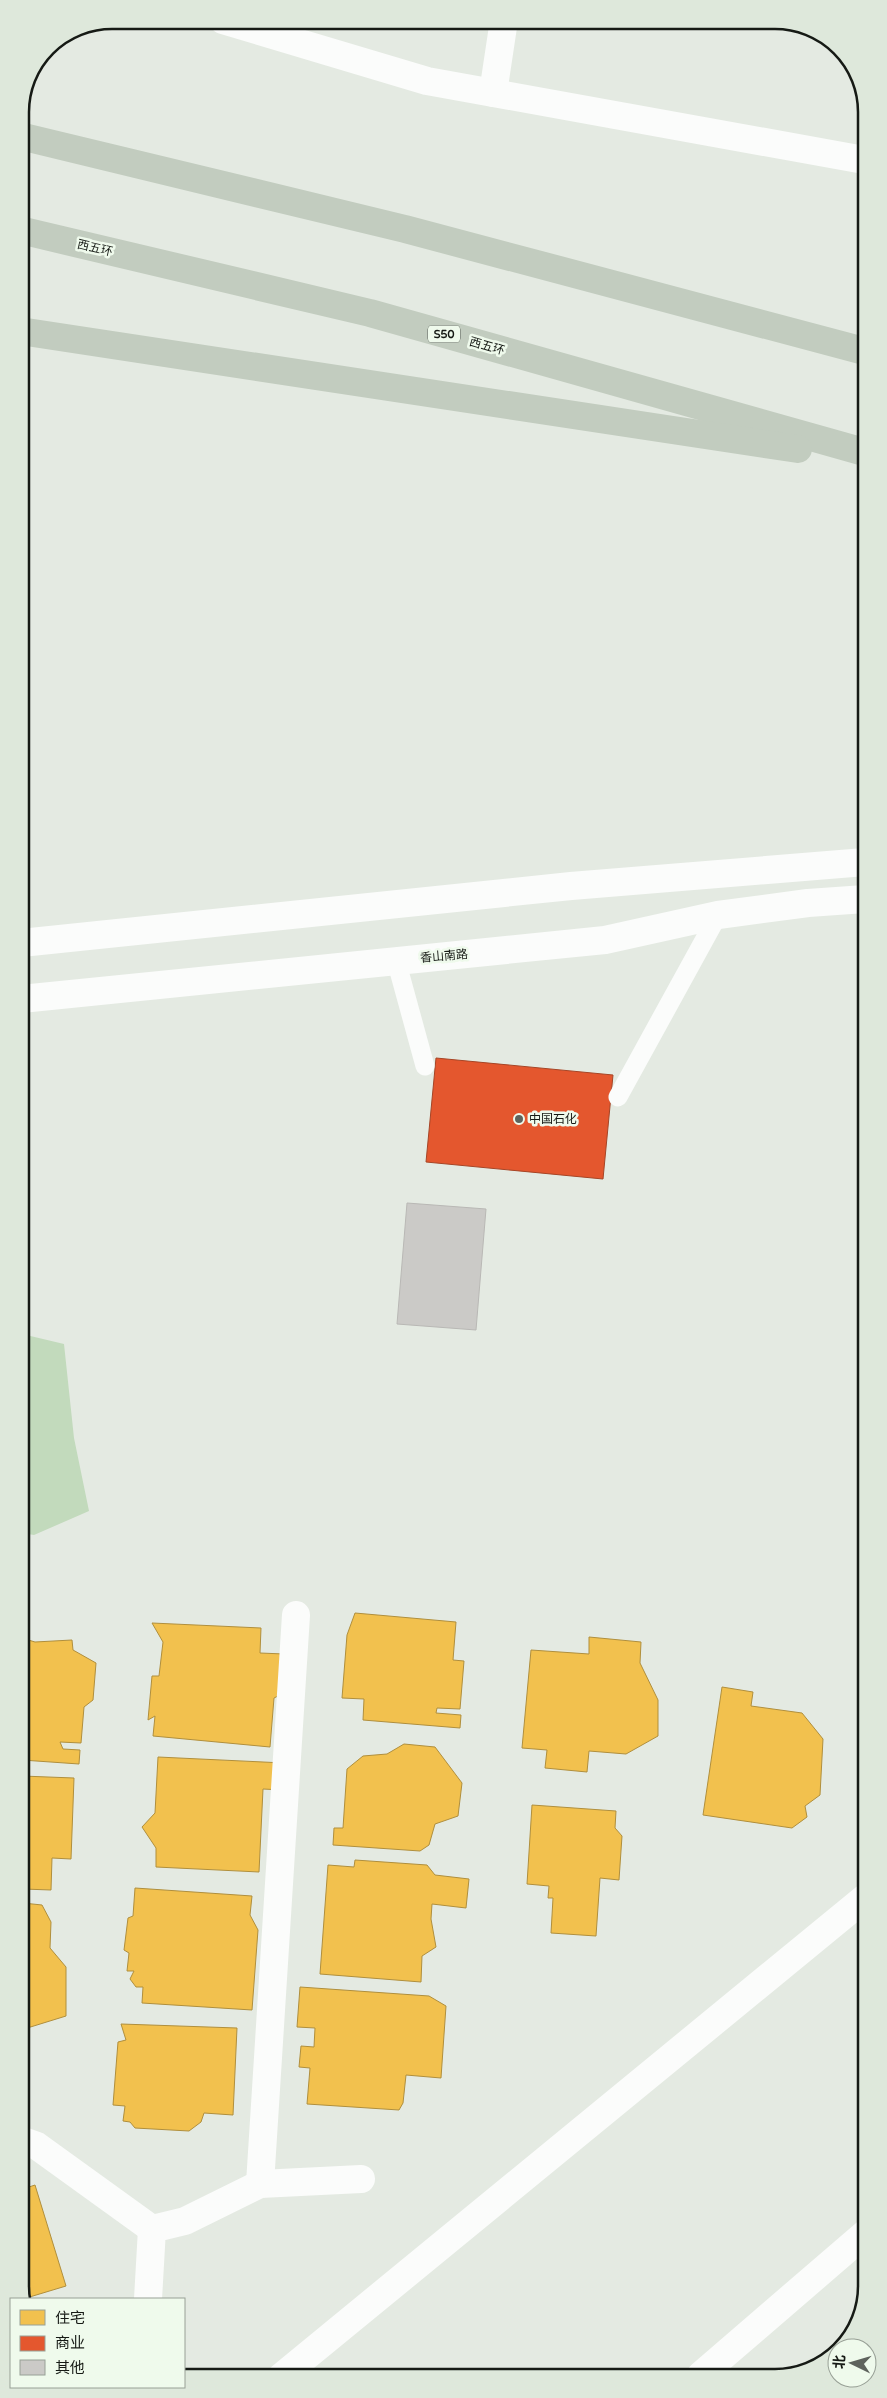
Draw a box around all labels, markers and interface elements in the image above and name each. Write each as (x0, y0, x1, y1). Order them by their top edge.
street label: 西五环 (76, 237, 114, 259)
road number: S50 (428, 326, 460, 342)
street label: 西五环 (468, 334, 506, 358)
street label: 香山南路 (419, 947, 469, 965)
place label: 中国石化 (529, 1112, 577, 1126)
marker: 中国石化 (513, 1113, 525, 1125)
legend (10, 2298, 185, 2388)
text: 住宅 (55, 2309, 85, 2327)
text: 商业 (55, 2334, 85, 2352)
north arrow (827, 2338, 877, 2388)
text: 北 (830, 2354, 849, 2370)
text: 其他 (55, 2359, 85, 2377)

